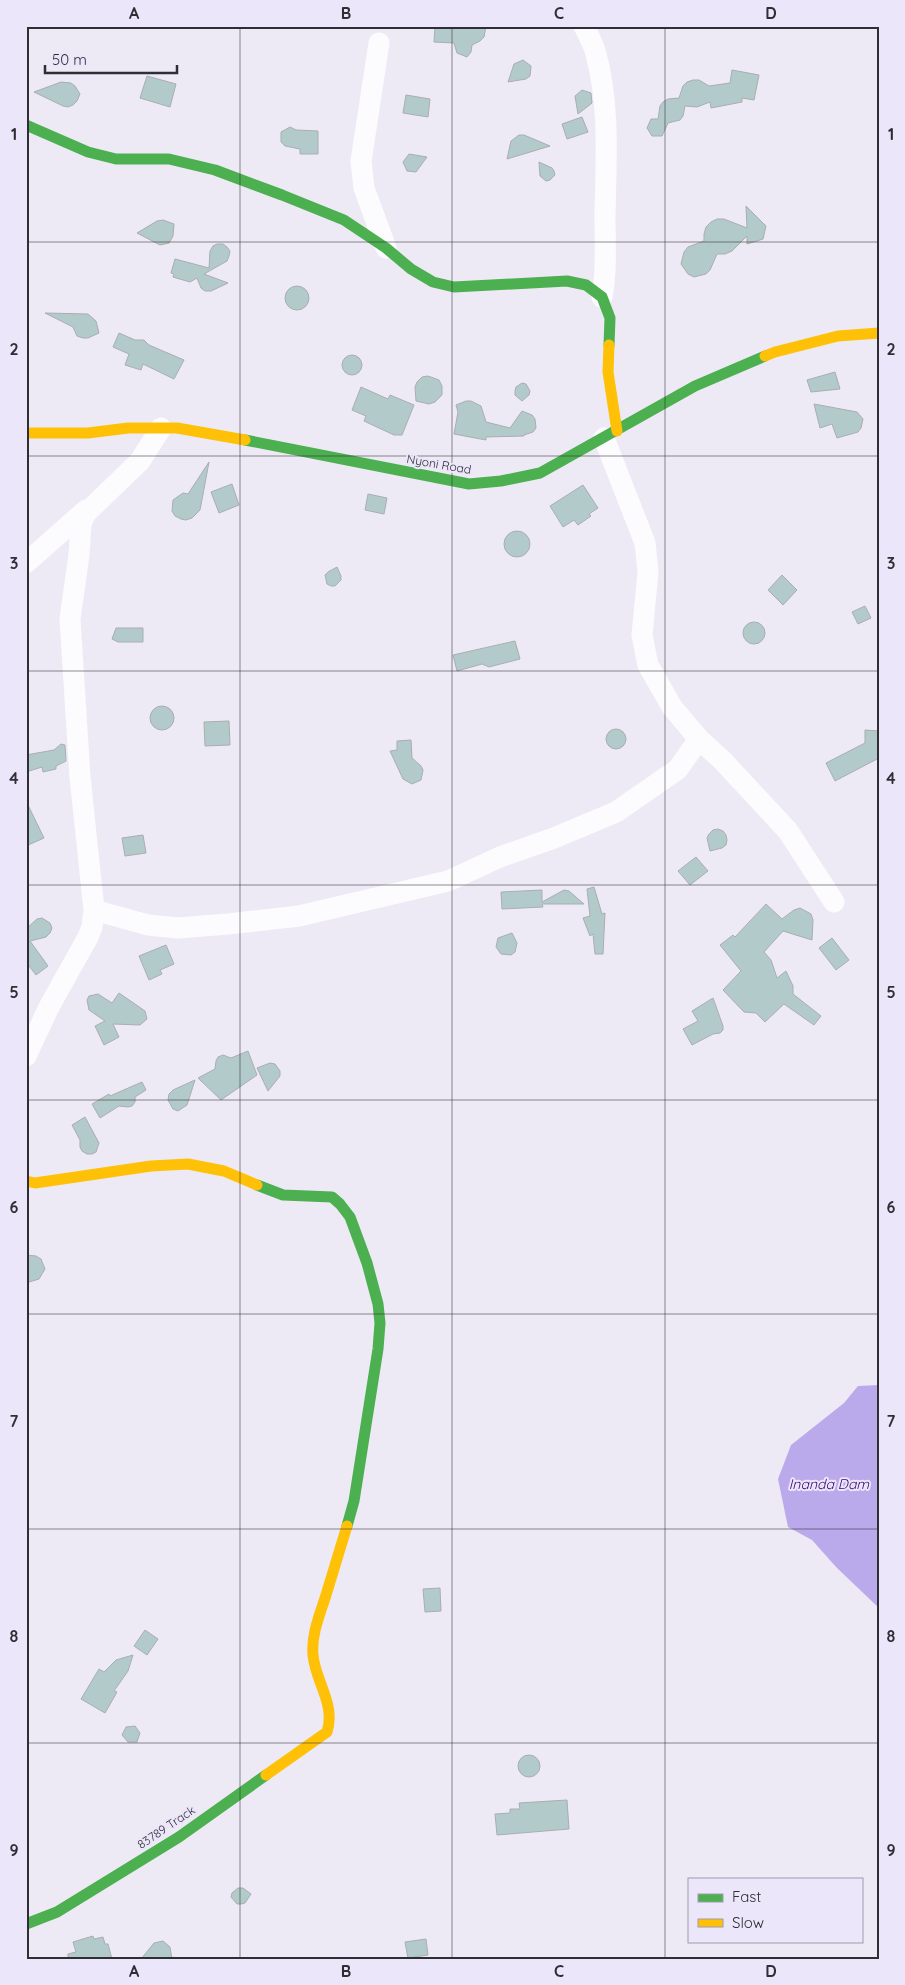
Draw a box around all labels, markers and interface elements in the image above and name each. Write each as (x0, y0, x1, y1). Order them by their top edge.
text: A (129, 3, 140, 23)
text: B (341, 3, 351, 23)
text: C (554, 3, 564, 23)
text: D (765, 3, 777, 23)
scale bar (45, 42, 178, 74)
text: 50 m (52, 50, 87, 69)
text: 1 (11, 124, 17, 144)
text: 1 (888, 124, 894, 144)
text: 2 (9, 339, 19, 359)
text: 2 (886, 339, 896, 359)
street label: Nyoni Road (406, 451, 472, 477)
text: 3 (10, 553, 18, 573)
text: 3 (887, 553, 895, 573)
text: 4 (9, 768, 19, 788)
text: 4 (886, 768, 896, 788)
text: 5 (9, 982, 19, 1002)
text: 5 (886, 982, 896, 1002)
text: 6 (10, 1197, 19, 1217)
text: 6 (887, 1197, 896, 1217)
text: 7 (10, 1411, 19, 1431)
text: 7 (887, 1411, 896, 1431)
water label: Inanda Dam (789, 1475, 869, 1493)
text: 8 (10, 1626, 19, 1646)
text: 8 (887, 1626, 896, 1646)
street label: 83789 Track (134, 1802, 198, 1852)
text: 9 (9, 1840, 19, 1860)
text: 9 (886, 1840, 896, 1860)
legend (688, 1878, 862, 1942)
text: Fast (732, 1887, 761, 1906)
text: Slow (732, 1913, 764, 1932)
text: A (129, 1961, 140, 1981)
text: B (341, 1961, 351, 1981)
text: C (554, 1961, 564, 1981)
text: D (765, 1961, 777, 1981)

